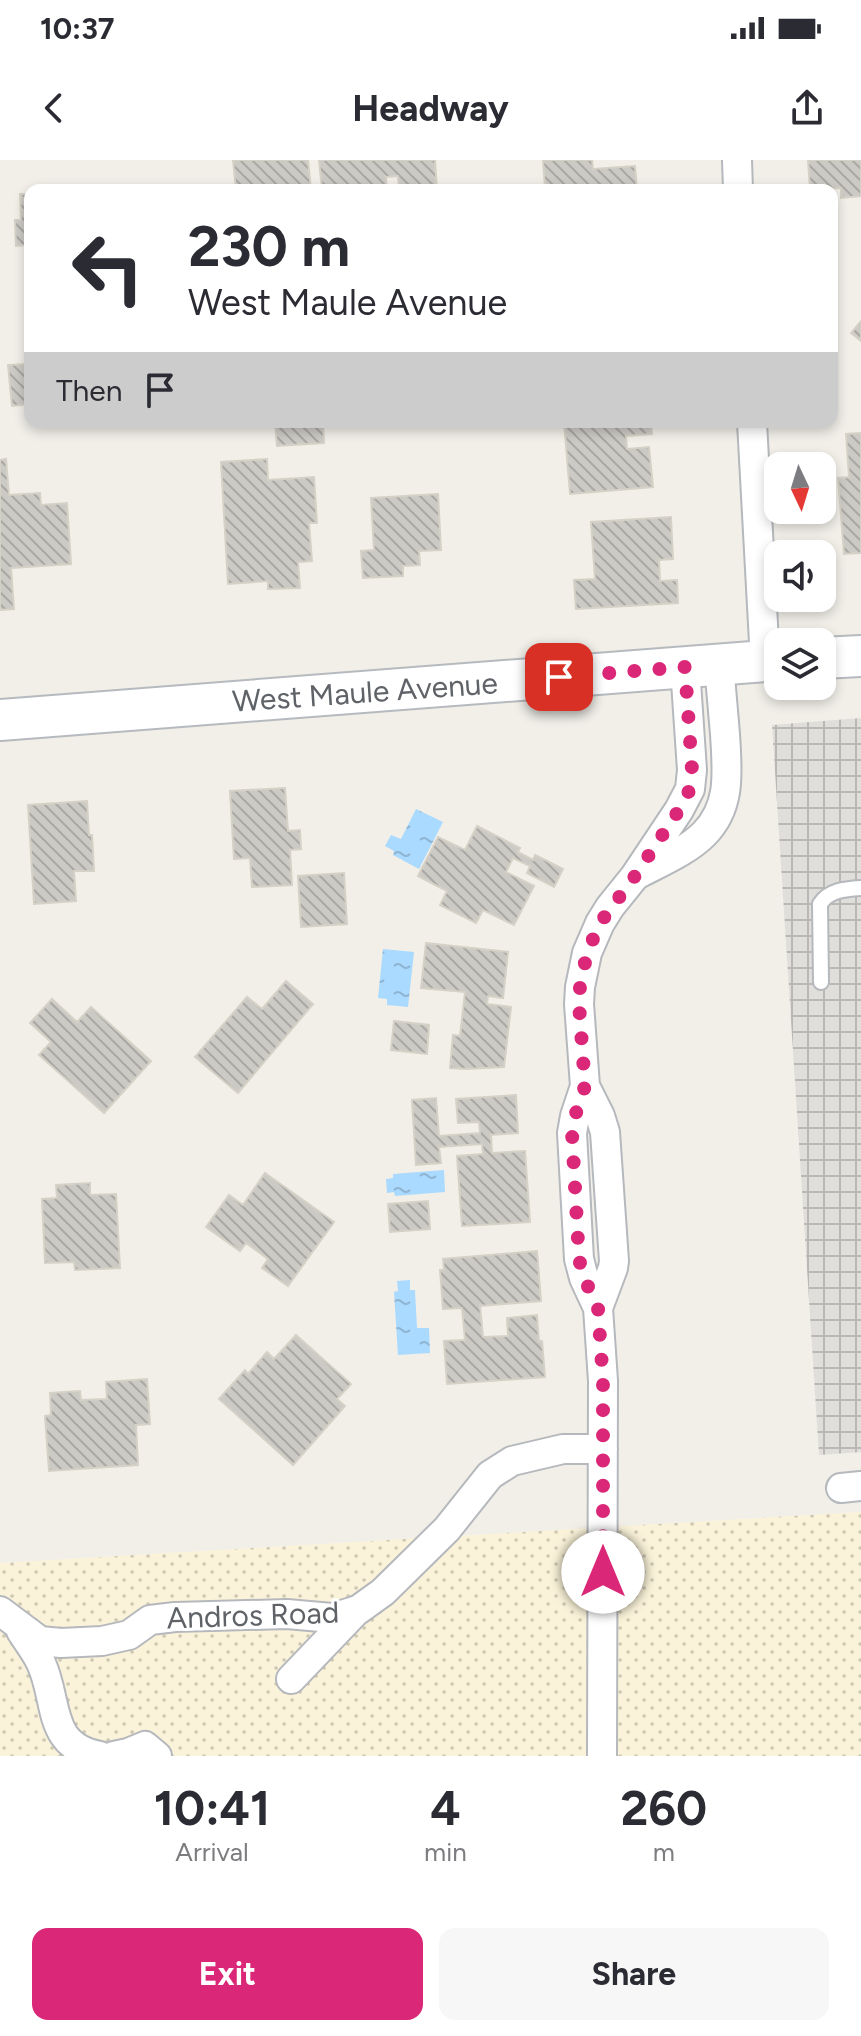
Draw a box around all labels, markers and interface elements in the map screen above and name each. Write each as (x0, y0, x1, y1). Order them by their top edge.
text: 10:37 (40, 10, 115, 47)
icon: back (32, 86, 76, 130)
icon: share (785, 86, 829, 130)
text: Headway (352, 87, 509, 130)
text: 230 m (188, 213, 350, 280)
icon: left (56, 216, 160, 320)
text: West Maule Avenue (188, 281, 507, 324)
icon: arrive (138, 368, 182, 412)
text: Then (56, 372, 122, 409)
north arrow (764, 452, 836, 524)
map controls (764, 452, 836, 700)
button: sound (764, 540, 836, 612)
button: layers (764, 628, 836, 700)
pin (525, 643, 593, 711)
icon: arrive (537, 655, 581, 699)
street label: West Maule Avenue (231, 664, 499, 720)
position arrow (561, 1530, 645, 1614)
street label: Andros Road (166, 1593, 340, 1637)
text: 10:41 (154, 1779, 270, 1837)
text: 4 (430, 1779, 461, 1837)
text: 260 (620, 1779, 707, 1837)
text: Arrival (175, 1836, 249, 1868)
text: min (424, 1836, 467, 1868)
text: m (653, 1836, 675, 1868)
button: Exit (32, 1928, 423, 2020)
button: Share (439, 1928, 829, 2020)

